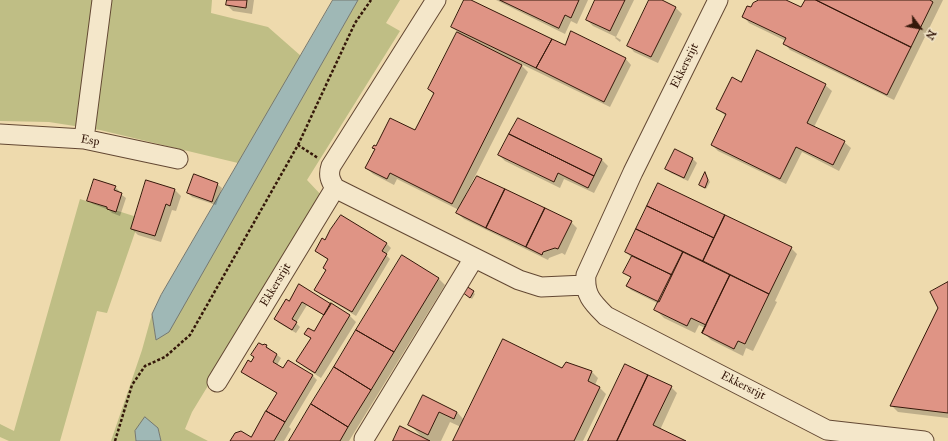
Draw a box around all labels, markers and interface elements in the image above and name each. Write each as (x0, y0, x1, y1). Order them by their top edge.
north arrow (900, 8, 940, 48)
text: N (923, 27, 939, 42)
street label: Ekkersrijt (668, 41, 702, 91)
street label: Esp (79, 132, 101, 150)
street label: Ekkersrijt (257, 261, 295, 309)
street label: Ekkersrijt (718, 369, 768, 403)

